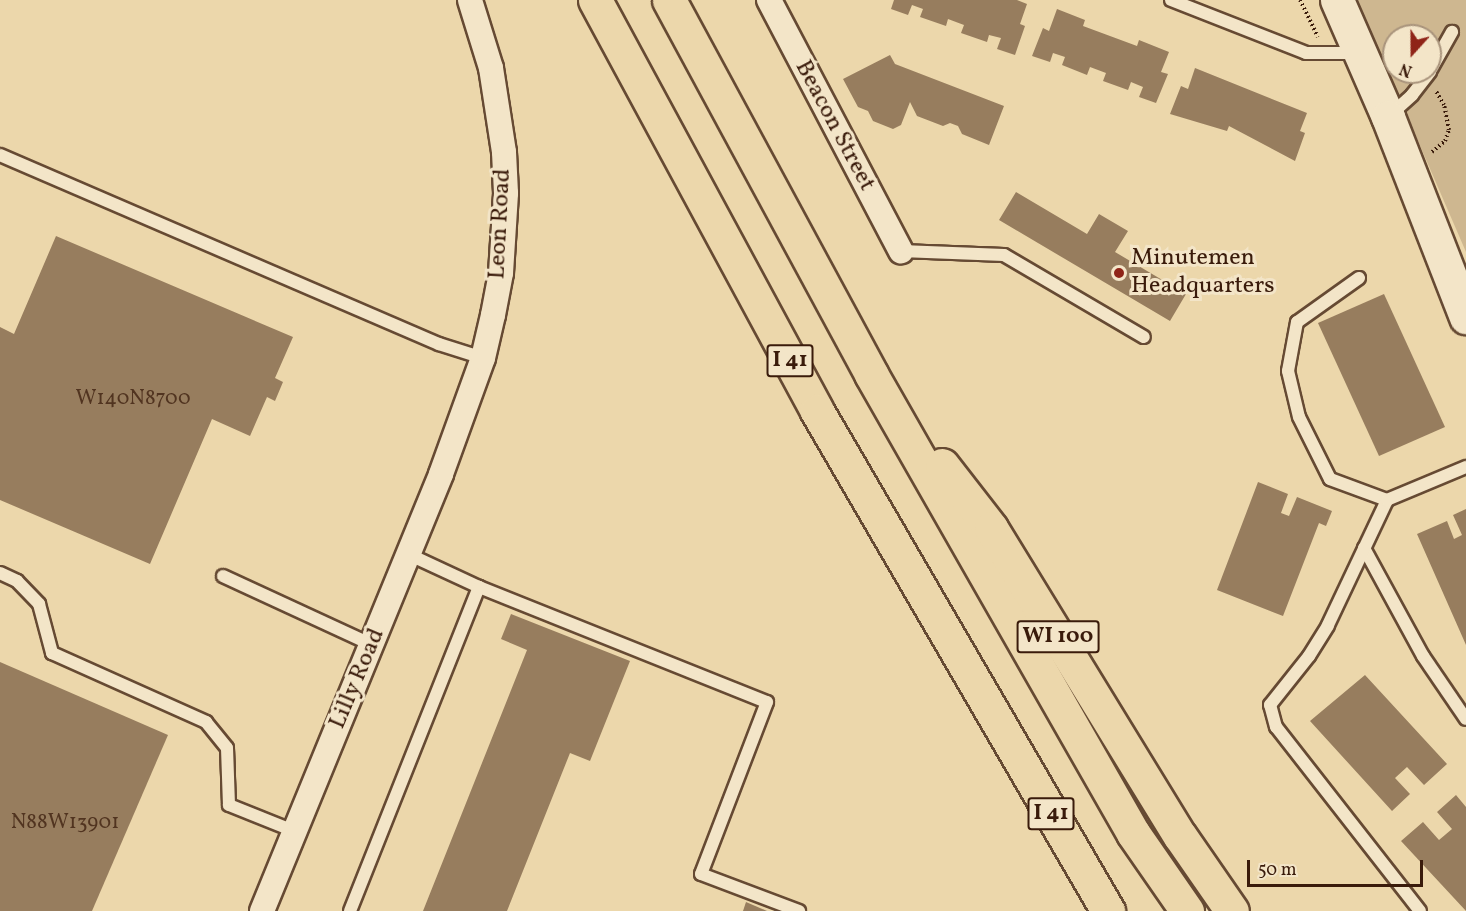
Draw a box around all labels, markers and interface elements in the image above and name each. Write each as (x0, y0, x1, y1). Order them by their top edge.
north arrow (1382, 24, 1442, 84)
street label: Beacon Street (788, 56, 880, 196)
text: N (1397, 57, 1416, 81)
street label: Leon Road (484, 168, 518, 280)
place label: Minutemen Headquarters (1131, 245, 1274, 301)
marker: Minutemen Headquarters (1112, 266, 1126, 280)
road number: I 41 (766, 342, 814, 380)
house number: W140N8700 (75, 386, 191, 412)
road number: WI 100 (1016, 618, 1100, 656)
street label: Lilly Road (324, 624, 392, 734)
road number: I 41 (1027, 795, 1075, 833)
house number: N88W13901 (11, 810, 119, 836)
scale bar (1250, 848, 1426, 886)
text: 50 m (1258, 858, 1297, 883)

